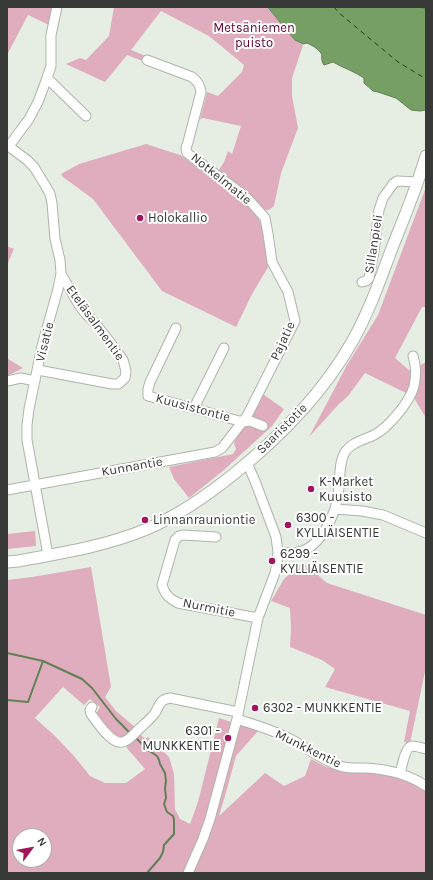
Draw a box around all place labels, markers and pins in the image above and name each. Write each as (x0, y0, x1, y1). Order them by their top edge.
place label: Holokallio (148, 210, 207, 226)
marker: Holokallio (135, 213, 145, 223)
place label: K-Market Kuusisto (319, 474, 373, 505)
marker: K-Market Kuusisto (306, 484, 316, 494)
place label: 6300 - KYLLIÄISENTIE (296, 510, 379, 541)
place label: Linnanrauniontie (153, 512, 255, 528)
marker: Linnanrauniontie (140, 515, 150, 525)
marker: 6300 - KYLLIÄISENTIE (283, 520, 293, 530)
place label: 6299 - KYLLIÄISENTIE (280, 546, 363, 577)
marker: 6299 - KYLLIÄISENTIE (267, 556, 277, 566)
place label: 6302 - MUNKKENTIE (263, 700, 382, 716)
marker: 6302 - MUNKKENTIE (250, 703, 260, 713)
place label: 6301 - MUNKKENTIE (142, 723, 220, 754)
marker: 6301 - MUNKKENTIE (223, 733, 233, 743)

